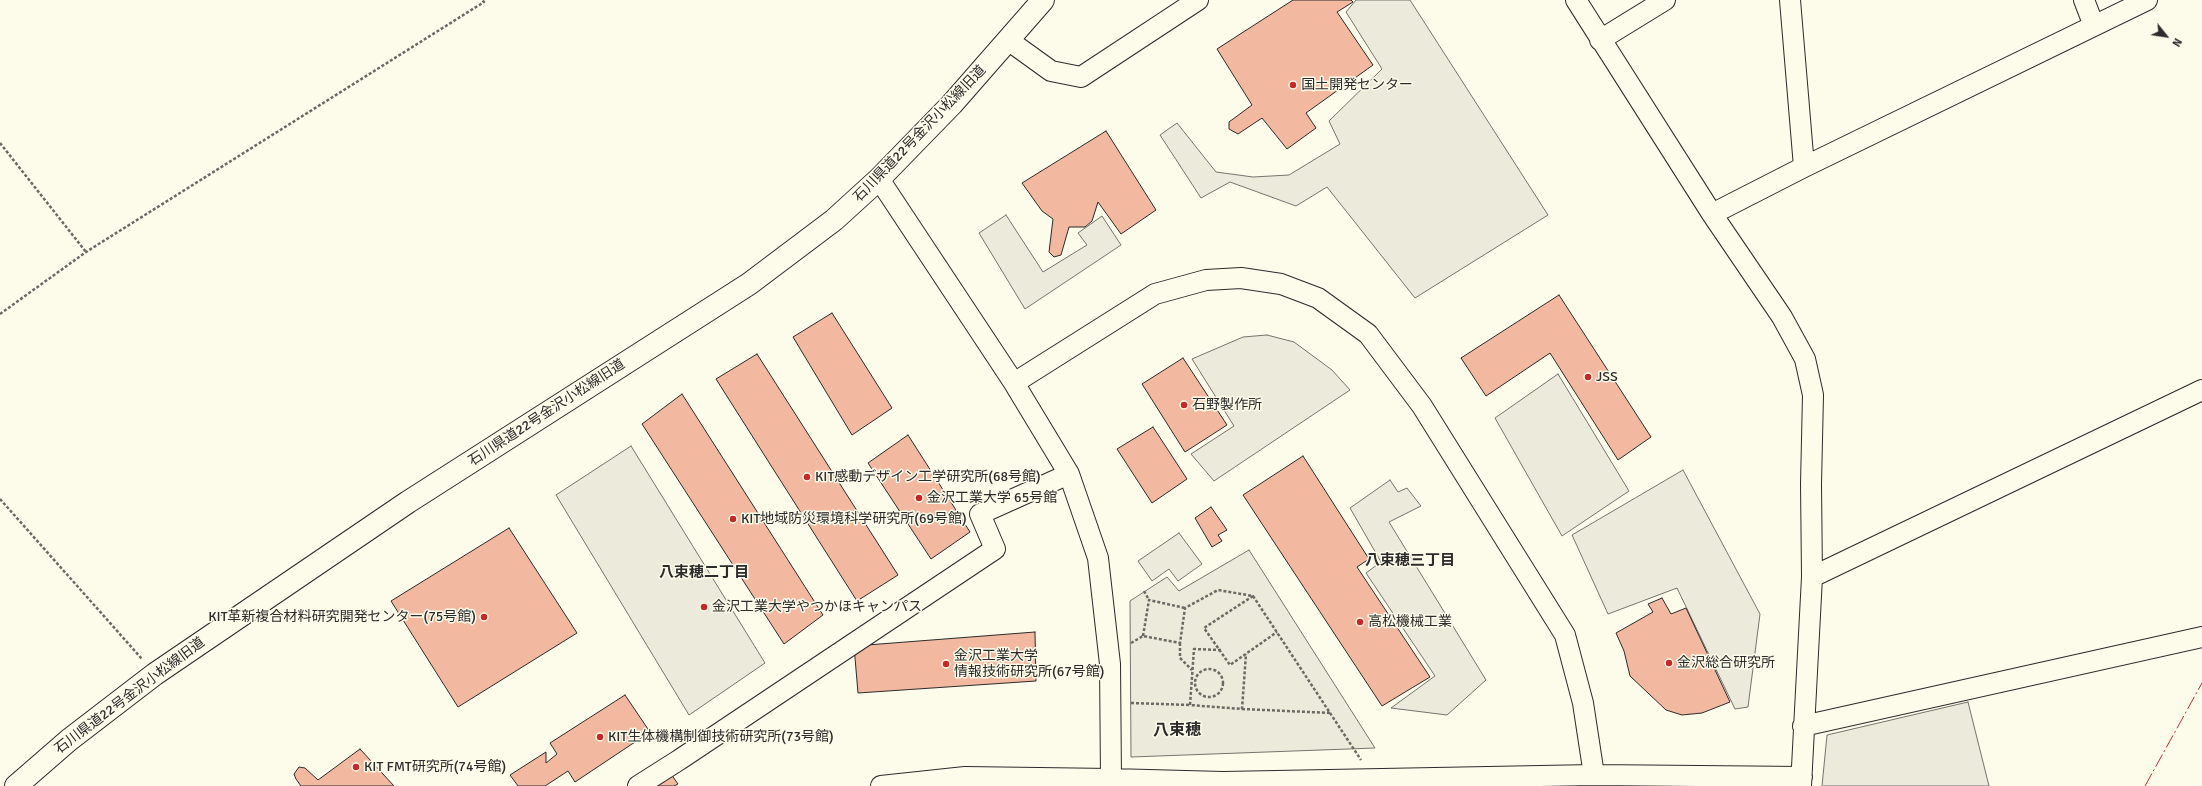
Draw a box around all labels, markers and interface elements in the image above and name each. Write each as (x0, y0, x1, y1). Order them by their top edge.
north arrow (2146, 16, 2186, 56)
text: N (2169, 36, 2184, 49)
street label: 石川県道22号金沢小松線旧道 (850, 62, 990, 206)
place label: 国土開発センター (1301, 77, 1413, 93)
marker: 国土開発センター (1288, 80, 1298, 90)
street label: 石川県道22号金沢小松線旧道 (466, 356, 628, 470)
place label: JSS (1596, 369, 1618, 385)
marker: JSS (1583, 372, 1593, 382)
place label: 石野製作所 (1192, 397, 1262, 413)
marker: 石野製作所 (1179, 400, 1189, 410)
place label: KIT感動デザイン工学研究所(68号館) (815, 469, 1041, 485)
marker: KIT感動デザイン工学研究所(68号館) (802, 472, 812, 482)
place label: 金沢工業大学 65号館 (927, 490, 1057, 506)
marker: 金沢工業大学 65号館 (914, 493, 924, 503)
place label: KIT地域防災環境科学研究所(69号館) (741, 511, 967, 527)
marker: KIT地域防災環境科学研究所(69号館) (728, 514, 738, 524)
district label: 八束穂三丁目 (1365, 552, 1455, 570)
district label: 八束穂二丁目 (659, 564, 749, 582)
place label: 金沢工業大学やつかほキャンパス (712, 599, 922, 615)
marker: 金沢工業大学やつかほキャンパス (699, 602, 709, 612)
place label: KIT革新複合材料研究開発センター(75号館) (208, 609, 476, 625)
marker: KIT革新複合材料研究開発センター(75号館) (479, 612, 489, 622)
place label: 高松機械工業 (1368, 614, 1452, 630)
marker: 高松機械工業 (1355, 617, 1365, 627)
street label: 石川県道22号金沢小松線旧道 (52, 634, 208, 758)
place label: 金沢工業大学 情報技術研究所(67号館) (954, 648, 1104, 680)
place label: 金沢総合研究所 (1677, 655, 1775, 671)
marker: 金沢総合研究所 (1664, 658, 1674, 668)
marker: 金沢工業大学 情報技術研究所(67号館) (941, 659, 951, 669)
district label: 八束穂 (1153, 721, 1201, 741)
place label: KIT生体機構制御技術研究所(73号館) (608, 729, 834, 745)
marker: KIT生体機構制御技術研究所(73号館) (595, 732, 605, 742)
place label: KIT FMT研究所(74号館) (364, 759, 506, 775)
marker: KIT FMT研究所(74号館) (351, 762, 361, 772)

